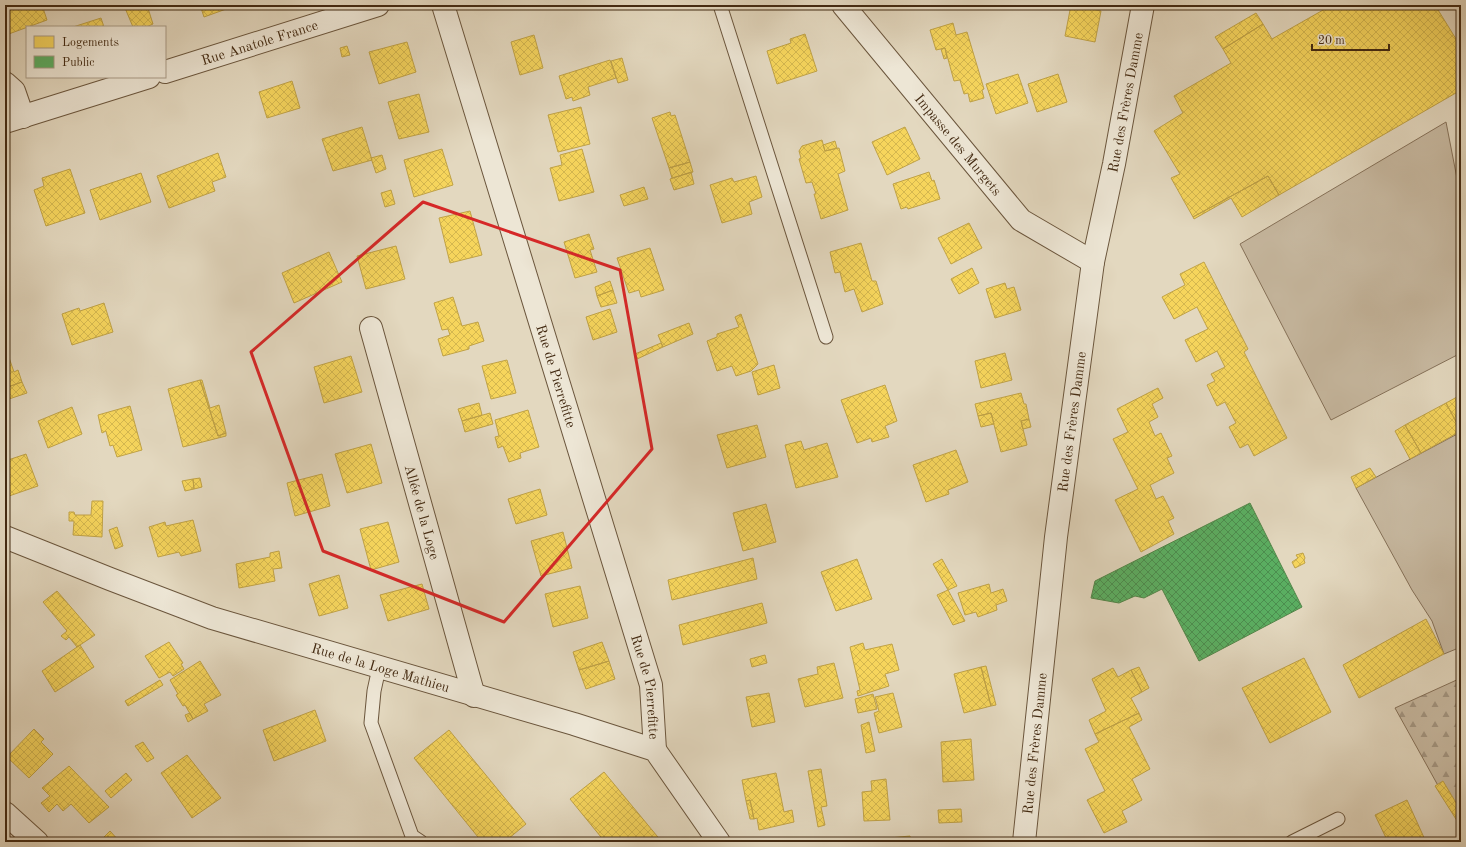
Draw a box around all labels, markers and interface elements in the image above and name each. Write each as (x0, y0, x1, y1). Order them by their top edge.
street label: Rue Anatole France (200, 18, 320, 68)
legend (26, 26, 166, 78)
scale bar (1312, 26, 1389, 52)
street label: Rue des Frères Damme (1106, 31, 1146, 174)
text: 20 m (1318, 35, 1345, 47)
text: Logements (62, 37, 119, 49)
text: Public (62, 57, 94, 69)
street label: Impasse des Murgets (912, 92, 1004, 198)
street label: Rue de Pierrefitte (533, 323, 578, 430)
street label: Rue des Frères Damme (1056, 351, 1089, 493)
street label: Allée de la Loge (402, 463, 441, 561)
street label: Rue de Pierrefitte (628, 633, 660, 740)
street label: Rue de la Loge Mathieu (310, 641, 452, 695)
street label: Rue des Frères Damme (1021, 672, 1050, 815)

